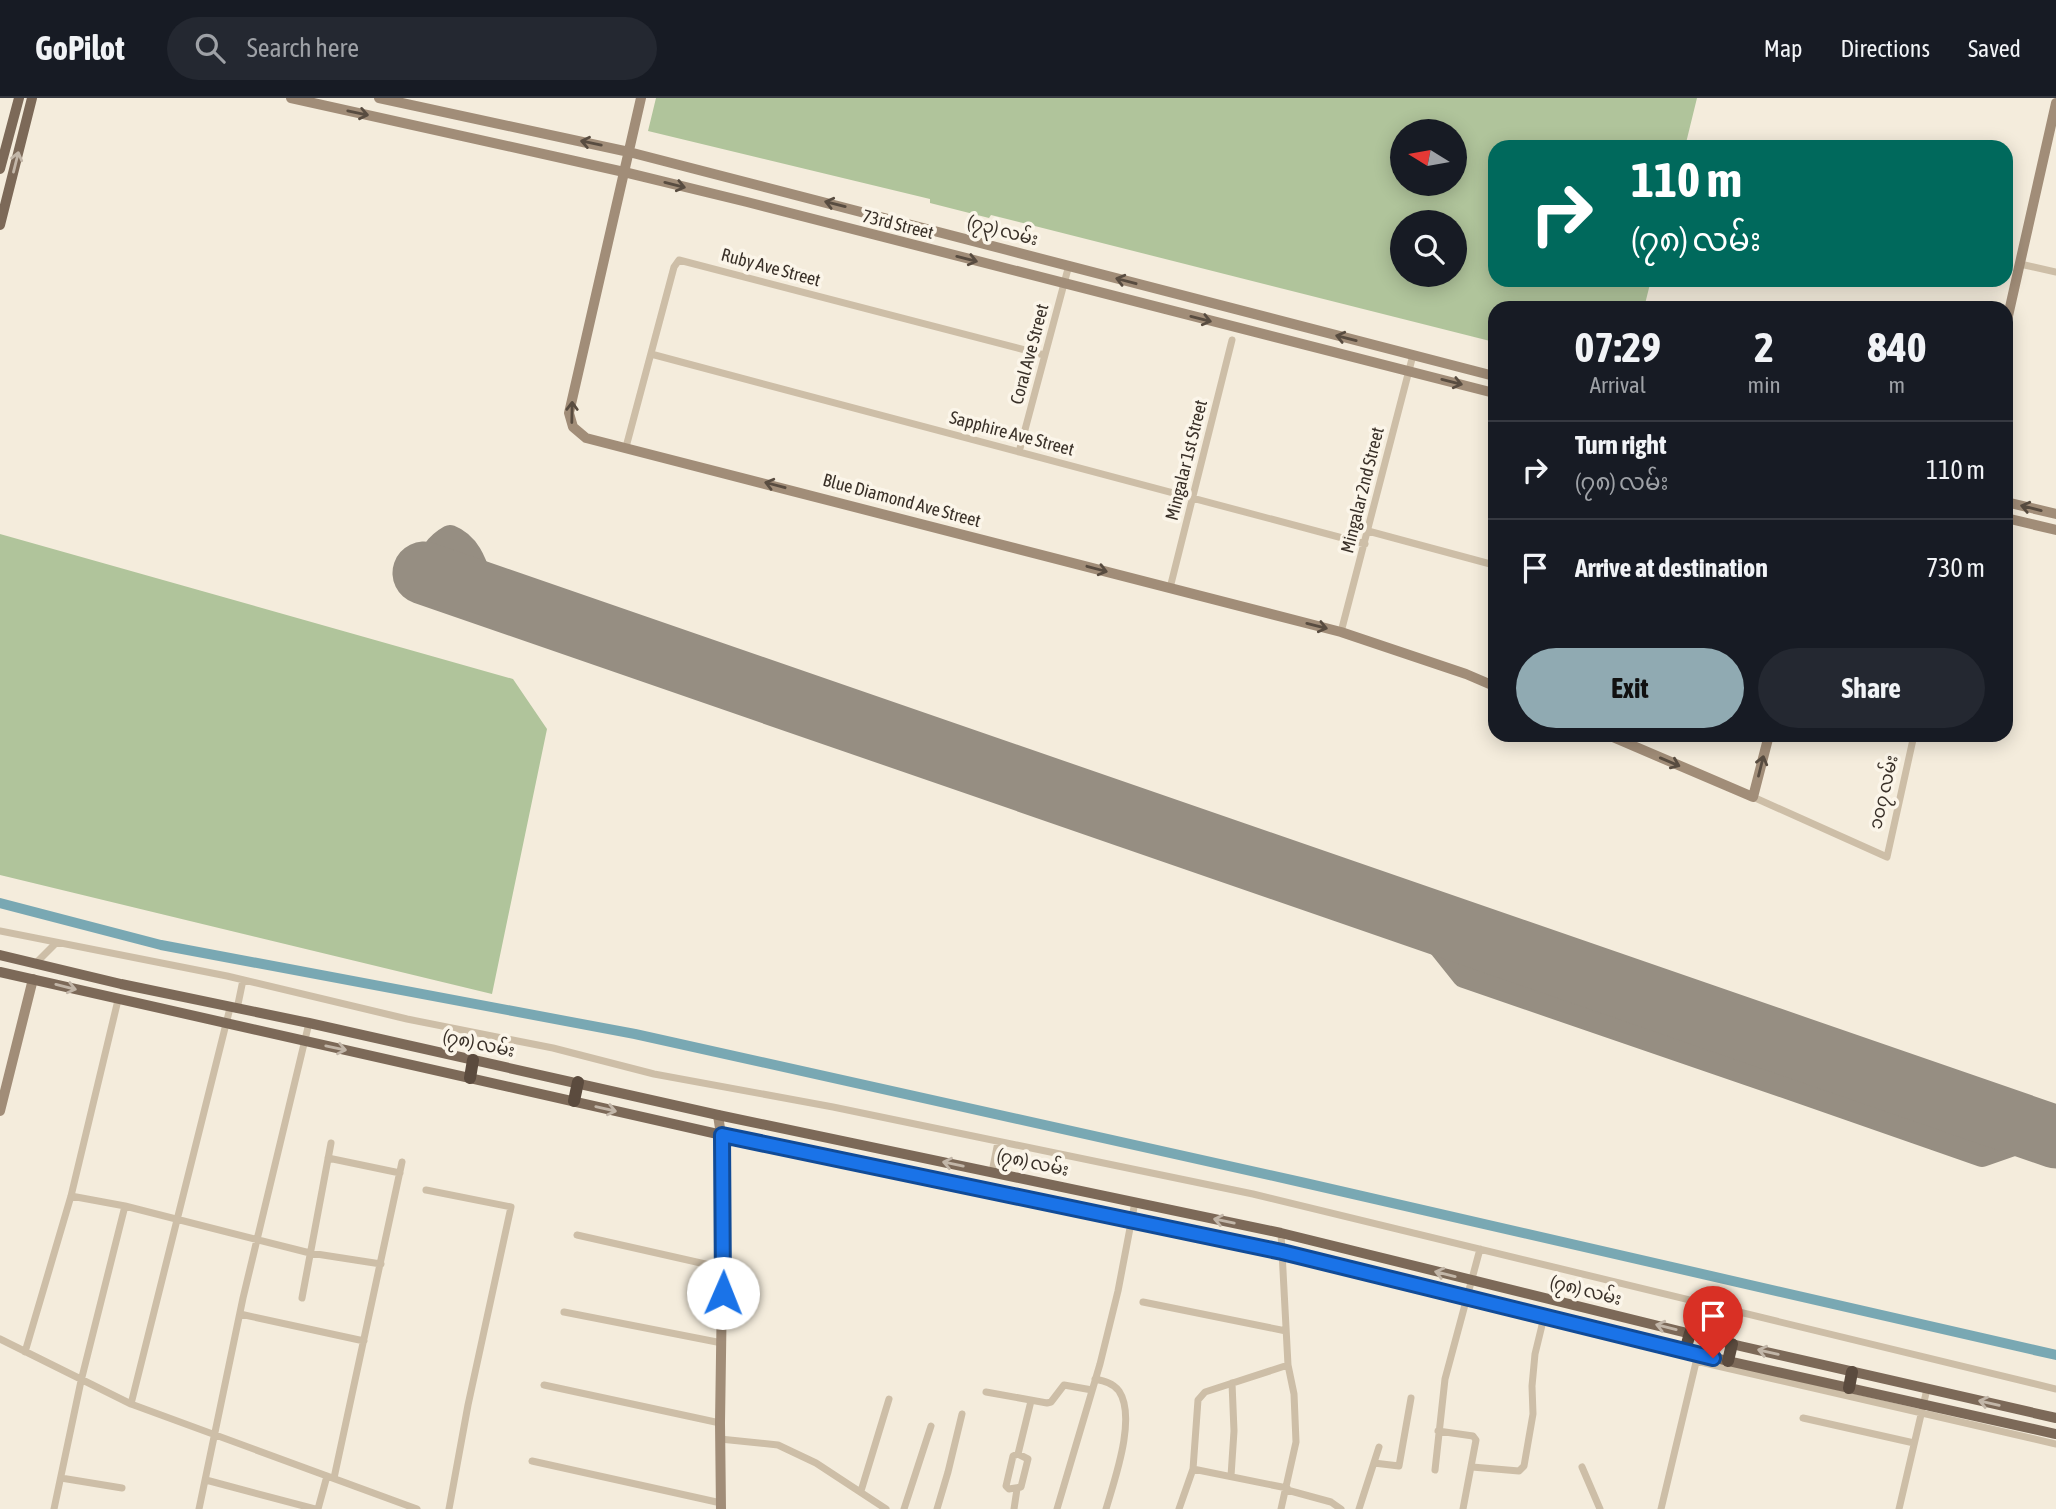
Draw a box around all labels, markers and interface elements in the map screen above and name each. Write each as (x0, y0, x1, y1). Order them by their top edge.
search box (167, 17, 657, 80)
text: GoPilot (35, 29, 125, 67)
icon: search (191, 29, 229, 67)
text: Search here (247, 33, 359, 63)
text: Map (1764, 35, 1802, 62)
text: Directions (1840, 35, 1930, 62)
text: Saved (1968, 35, 2021, 62)
one-way arrow (346, 106, 369, 120)
north arrow (1390, 119, 1466, 196)
map controls (1390, 119, 1467, 287)
one-way arrow (580, 136, 603, 150)
one-way arrow (10, 151, 23, 174)
text: 110 m (1631, 151, 1742, 207)
icon: right (1516, 168, 1607, 259)
one-way arrow (663, 179, 686, 192)
one-way arrow (824, 197, 847, 210)
street label: 73rd Street (860, 205, 936, 243)
street label: (၇၃) လမ်း (964, 209, 1041, 254)
button: search (1390, 210, 1467, 287)
text: (၇၈) လမ်း (1631, 221, 1761, 258)
street label: Ruby Ave Street (719, 244, 823, 290)
one-way arrow (955, 253, 978, 266)
one-way arrow (1116, 273, 1138, 286)
street label: Coral Ave Street (1005, 301, 1053, 407)
one-way arrow (1189, 313, 1212, 326)
text: 07:29 (1575, 323, 1661, 371)
text: 2 (1754, 323, 1774, 371)
text: 840 (1867, 323, 1926, 371)
one-way arrow (1336, 331, 1358, 344)
text: Arrival (1590, 372, 1646, 398)
text: min (1748, 372, 1781, 398)
text: m (1889, 372, 1905, 398)
one-way arrow (1440, 376, 1462, 389)
street label: Mingalar 1st Street (1161, 398, 1211, 522)
one-way arrow (565, 401, 579, 424)
street label: Sapphire Ave Street (947, 406, 1077, 460)
street label: Mingalar 2nd Street (1336, 425, 1388, 555)
text: Turn right (1575, 430, 1666, 460)
icon: right (1516, 451, 1554, 489)
text: 110 m (1926, 455, 1985, 485)
street label: Blue Diamond Ave Street (821, 469, 983, 531)
text: (၇၈) လမ်း (1575, 469, 1668, 495)
one-way arrow (764, 478, 787, 491)
one-way arrow (2020, 501, 2043, 514)
icon: arrive (1516, 549, 1554, 587)
text: Arrive at destination (1575, 553, 1768, 583)
text: 730 m (1926, 553, 1985, 583)
one-way arrow (1085, 563, 1108, 576)
one-way arrow (1305, 620, 1328, 633)
button: Exit (1516, 648, 1744, 728)
button: Share (1758, 648, 1985, 728)
street label: ၁၀၇ လမ်း (1862, 752, 1907, 832)
one-way arrow (1755, 755, 1768, 778)
one-way arrow (1659, 756, 1681, 769)
one-way arrow (55, 982, 77, 995)
street label: (၇၈) လမ်း (440, 1023, 517, 1066)
one-way arrow (324, 1042, 347, 1056)
one-way arrow (594, 1102, 617, 1116)
street label: (၇၈) လမ်း (994, 1142, 1071, 1185)
one-way arrow (942, 1156, 965, 1170)
one-way arrow (1213, 1213, 1235, 1226)
position arrow (686, 1256, 760, 1330)
one-way arrow (1434, 1267, 1457, 1280)
street label: (၇၈) လမ်း (1547, 1269, 1625, 1314)
pin (1683, 1286, 1743, 1358)
icon: arrive (1694, 1297, 1732, 1335)
one-way arrow (1655, 1320, 1678, 1334)
one-way arrow (1757, 1345, 1780, 1358)
one-way arrow (1979, 1396, 2001, 1409)

